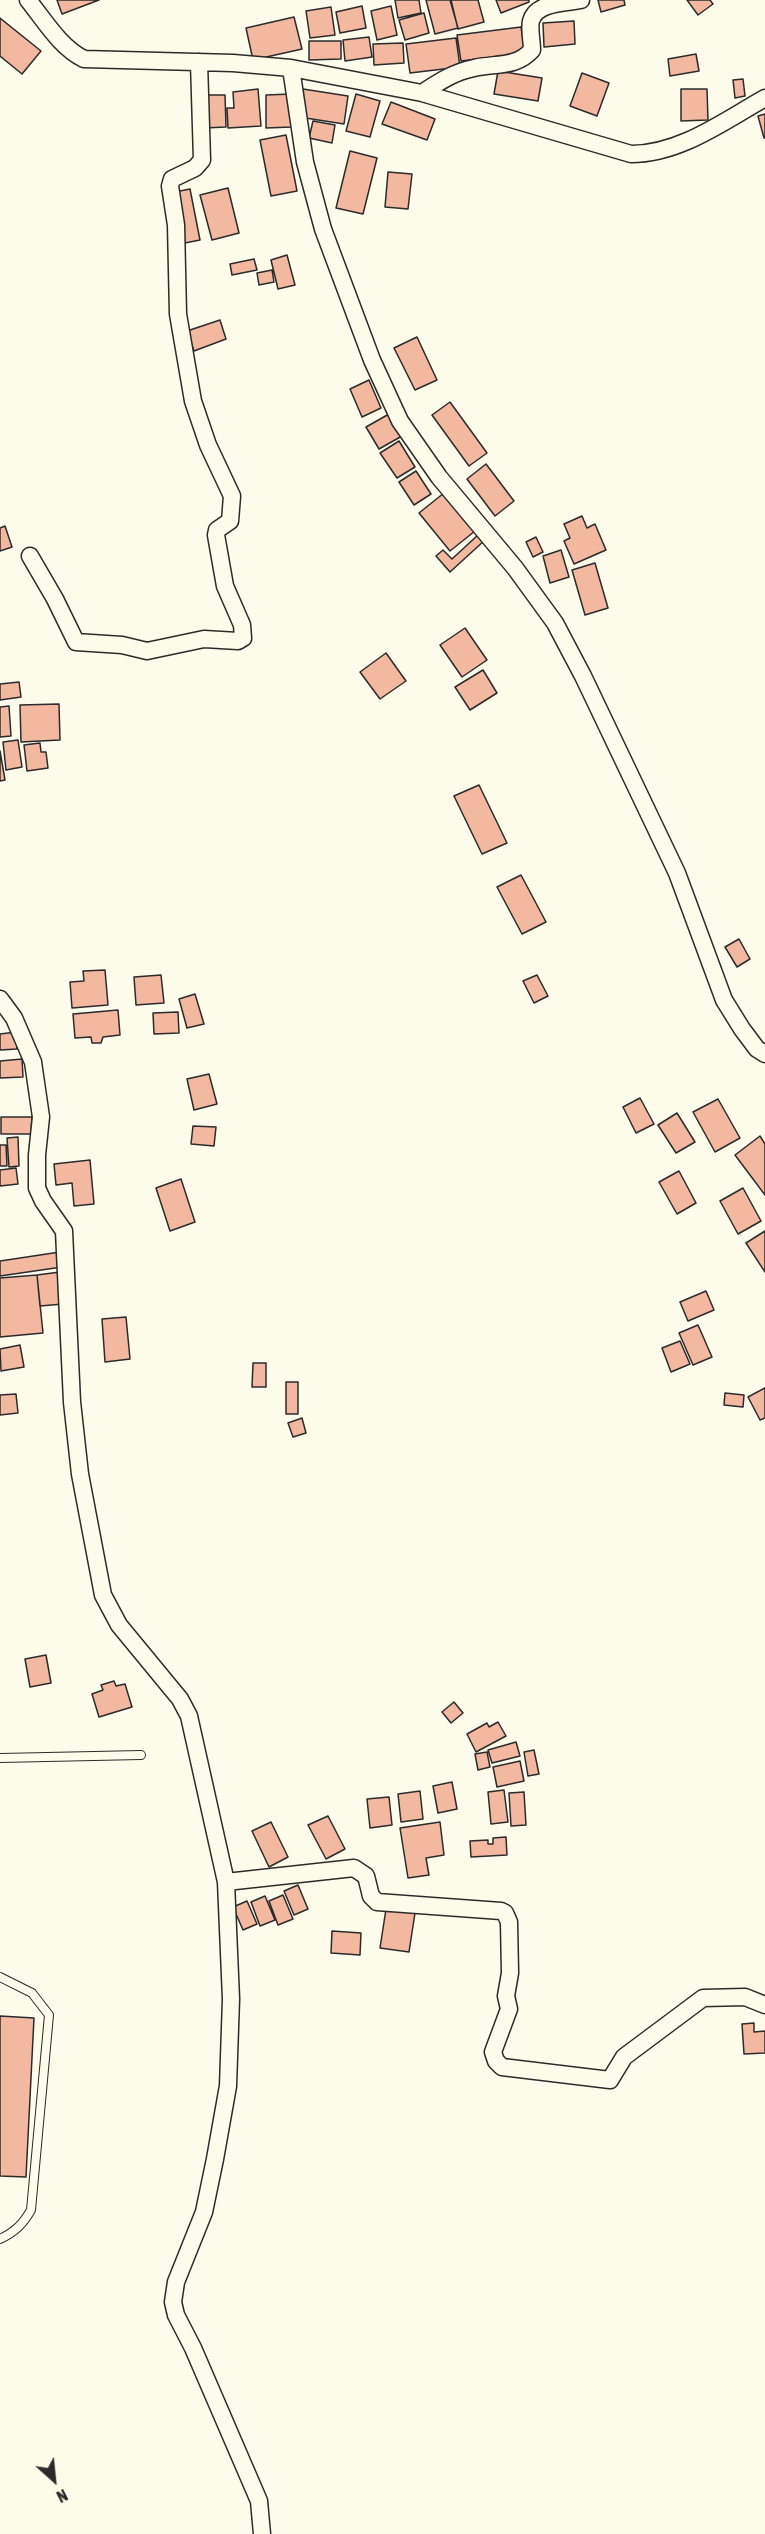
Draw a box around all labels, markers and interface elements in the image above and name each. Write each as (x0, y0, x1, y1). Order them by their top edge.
north arrow (24, 2450, 84, 2510)
text: N (54, 2486, 70, 2506)

